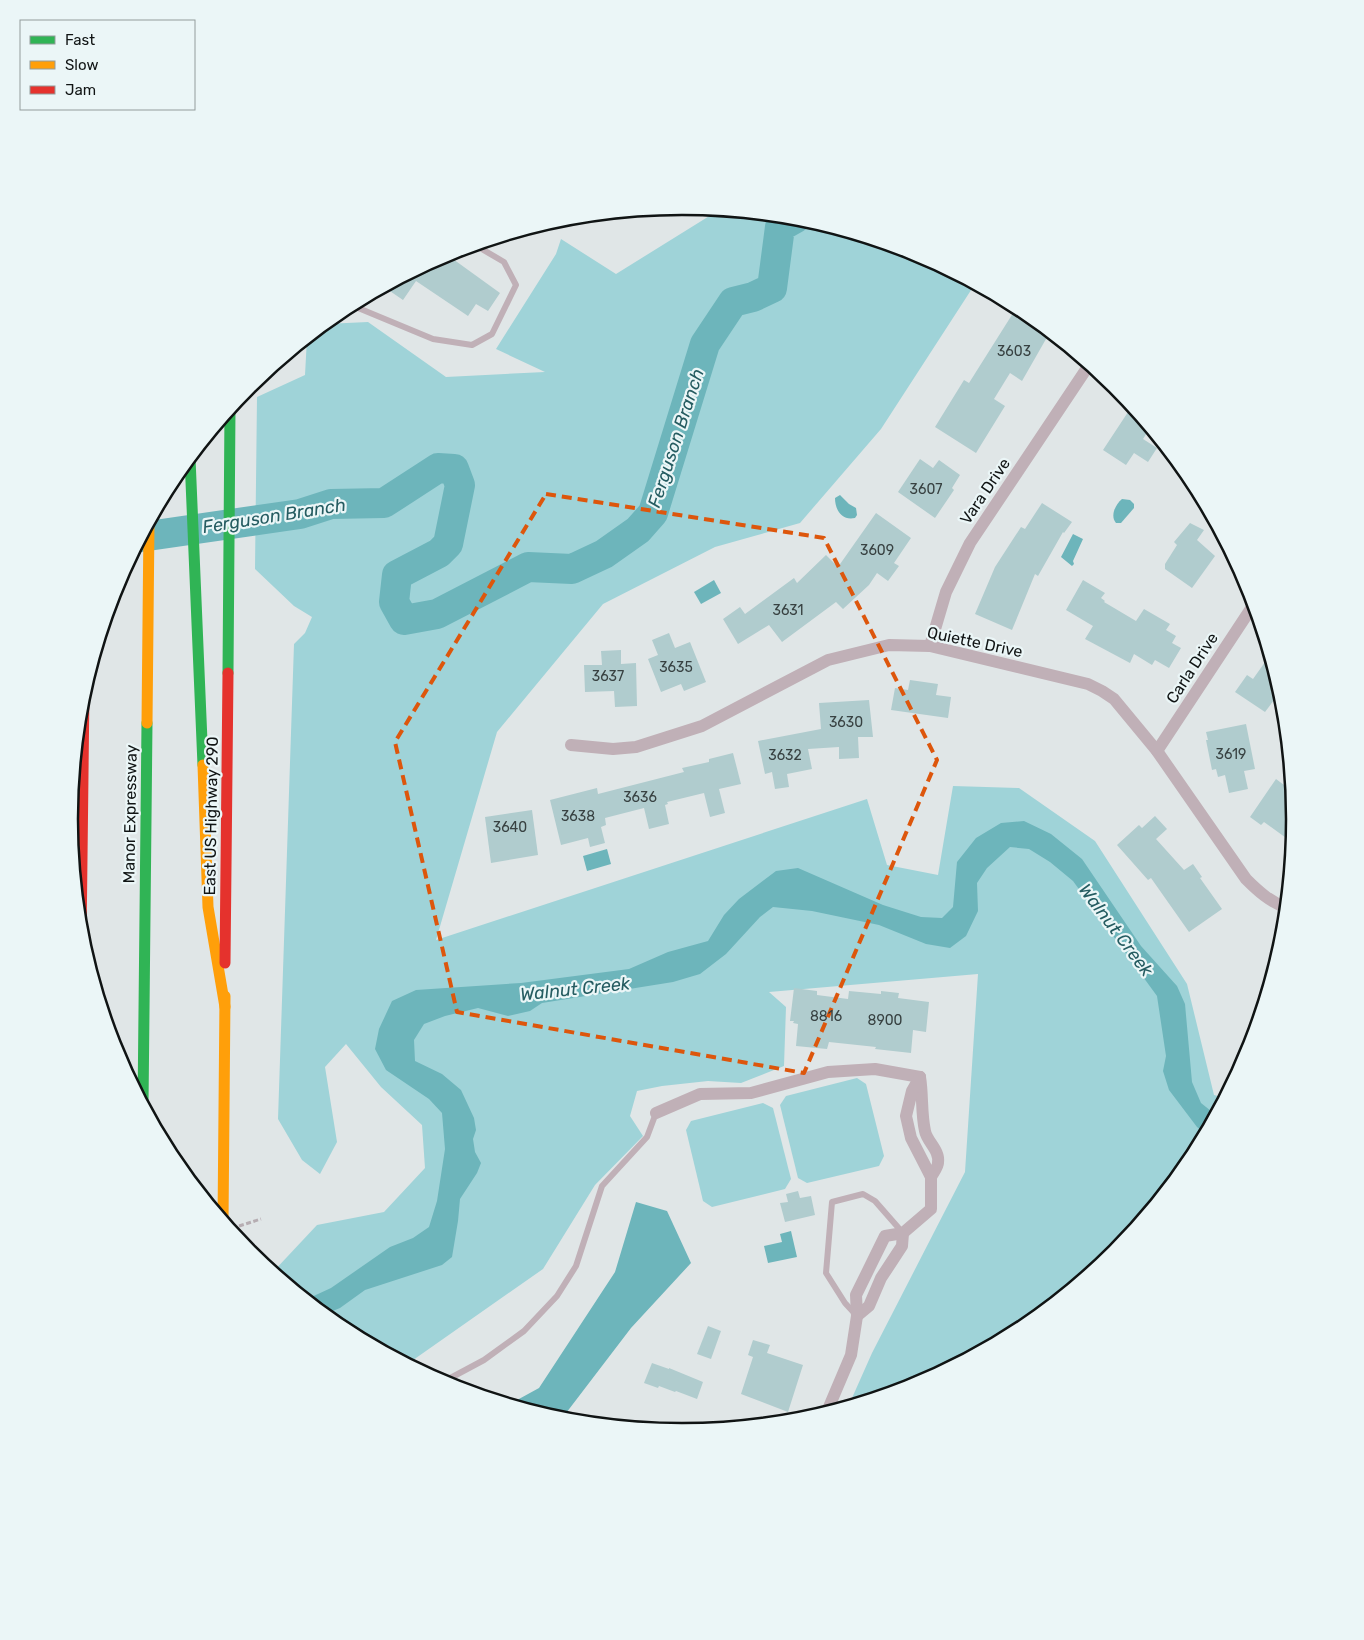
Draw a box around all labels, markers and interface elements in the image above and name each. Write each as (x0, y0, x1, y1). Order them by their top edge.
legend (20, 20, 195, 110)
text: Fast (65, 31, 95, 49)
text: Slow (65, 56, 98, 74)
text: Jam (65, 81, 96, 99)
house number: 3603 (997, 343, 1031, 360)
water label: Ferguson Branch (643, 366, 709, 510)
street label: Vara Drive (956, 454, 1014, 528)
house number: 3607 (910, 481, 942, 498)
water label: Ferguson Branch (201, 494, 347, 538)
house number: 3609 (860, 542, 894, 559)
house number: 3631 (772, 602, 804, 619)
street label: Quiette Drive (926, 623, 1025, 661)
street label: Carla Drive (1162, 629, 1222, 707)
house number: 3635 (659, 659, 693, 676)
house number: 3637 (592, 668, 624, 685)
house number: 3630 (829, 714, 863, 731)
street label: East US Highway 290 (200, 736, 222, 896)
street label: Manor Expressway (119, 744, 141, 884)
house number: 3619 (1216, 746, 1246, 763)
house number: 3632 (768, 747, 802, 764)
house number: 3636 (623, 789, 657, 806)
house number: 3638 (561, 808, 595, 825)
house number: 3640 (493, 819, 527, 836)
water label: Walnut Creek (1074, 879, 1158, 981)
water label: Walnut Creek (519, 972, 632, 1006)
house number: 8816 (810, 1008, 842, 1025)
house number: 8900 (868, 1012, 903, 1029)

